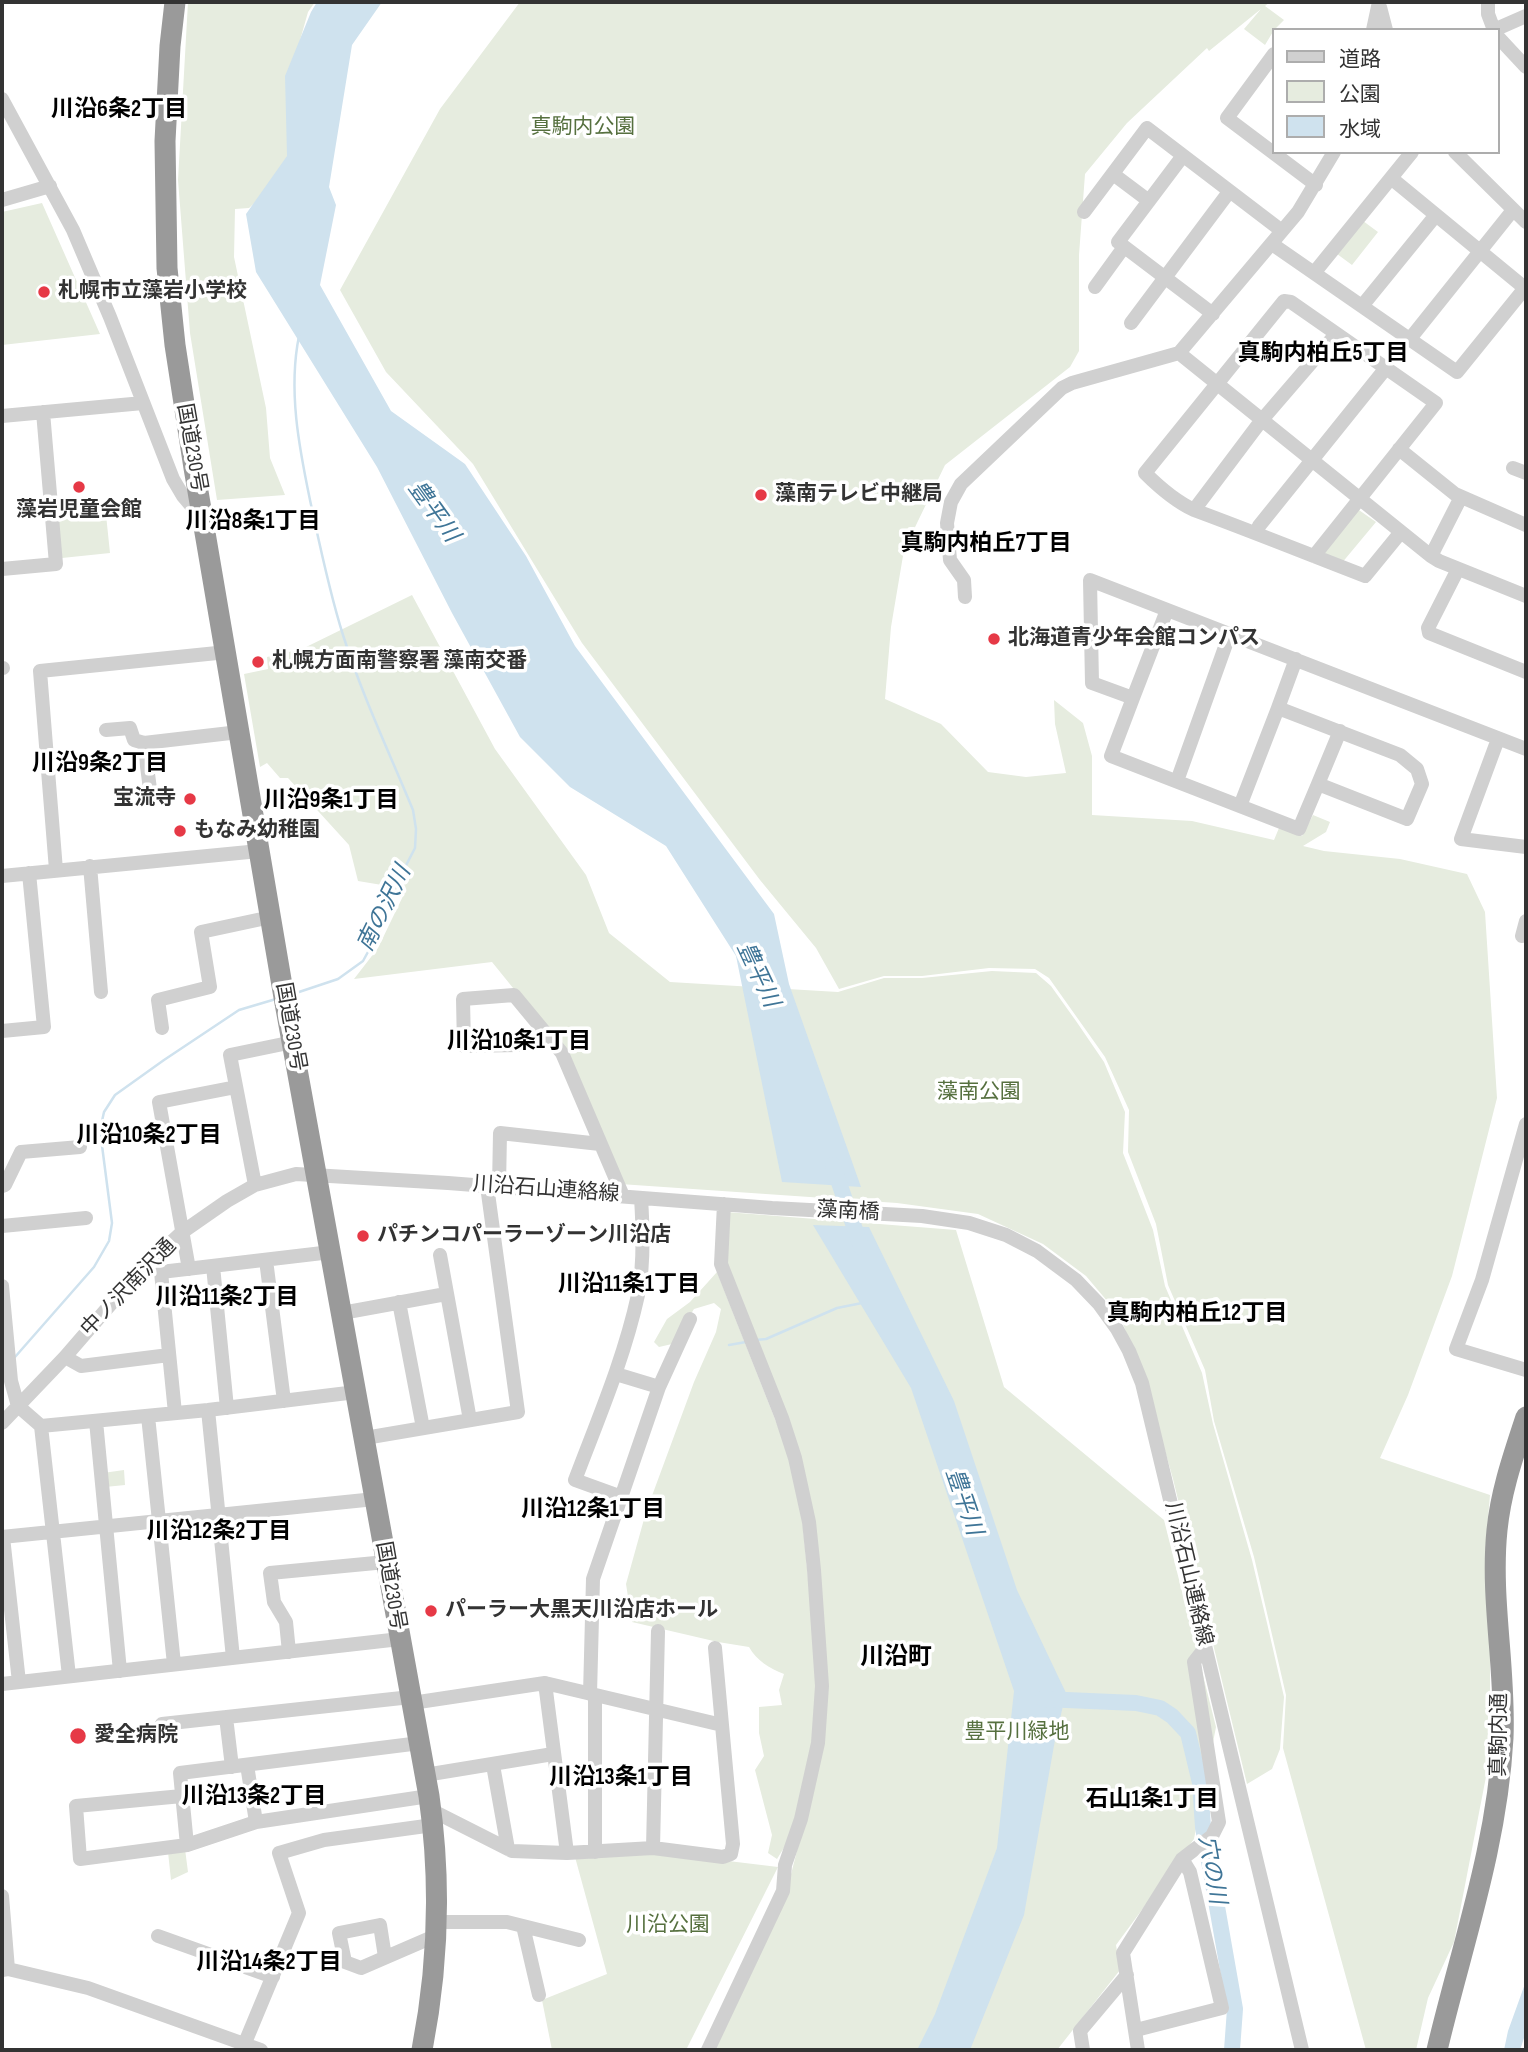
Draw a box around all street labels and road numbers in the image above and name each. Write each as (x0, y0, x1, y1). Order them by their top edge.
street label: 国道230号 (171, 402, 211, 494)
street label: 国道230号 (270, 981, 310, 1073)
street label: 川沿石山連絡線 (472, 1172, 620, 1208)
street label: 藻南橋 (816, 1198, 880, 1226)
street label: 中ノ沢南沢通 (76, 1234, 182, 1342)
street label: 川沿石山連絡線 (1159, 1500, 1217, 1648)
street label: 国道230号 (370, 1540, 410, 1632)
street label: 真駒内通 (1487, 1693, 1513, 1777)

